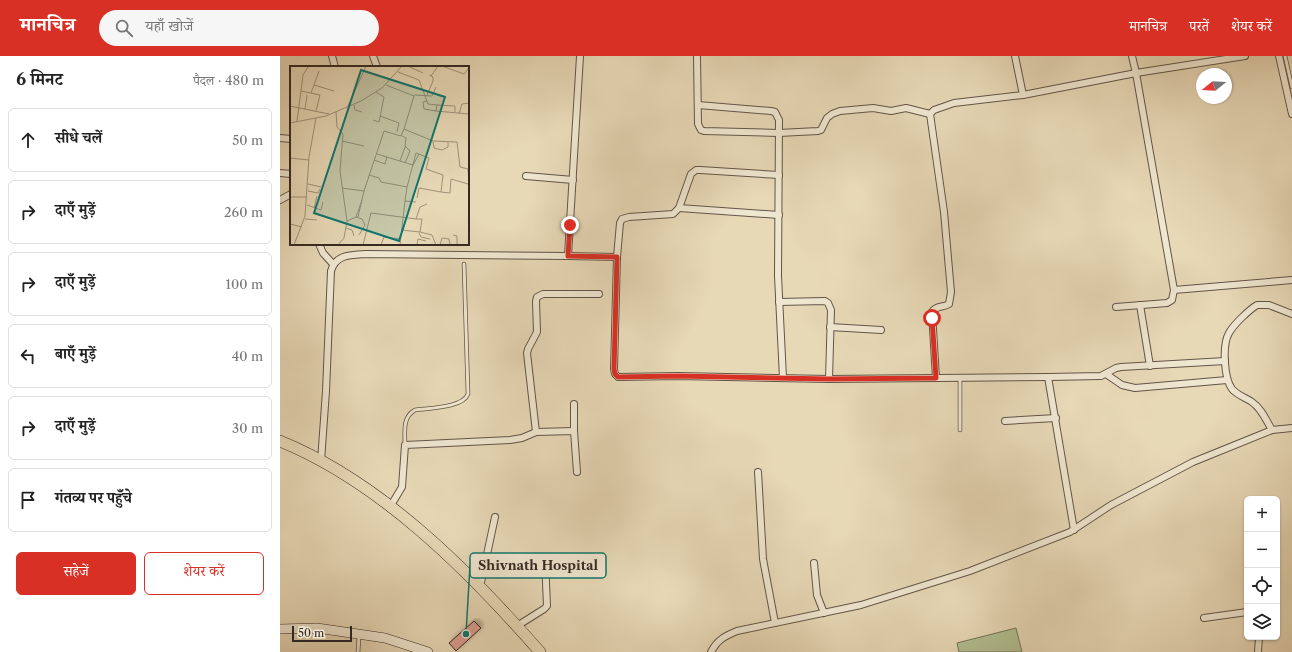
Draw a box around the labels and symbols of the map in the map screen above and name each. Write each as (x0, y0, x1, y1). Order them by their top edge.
inset map (290, 66, 469, 245)
north arrow (1196, 68, 1232, 104)
route end (561, 216, 579, 234)
route start (923, 309, 941, 327)
callout: Shivnath Hospital (470, 553, 606, 578)
text: Shivnath Hospital (478, 557, 598, 573)
scale bar (292, 624, 352, 643)

